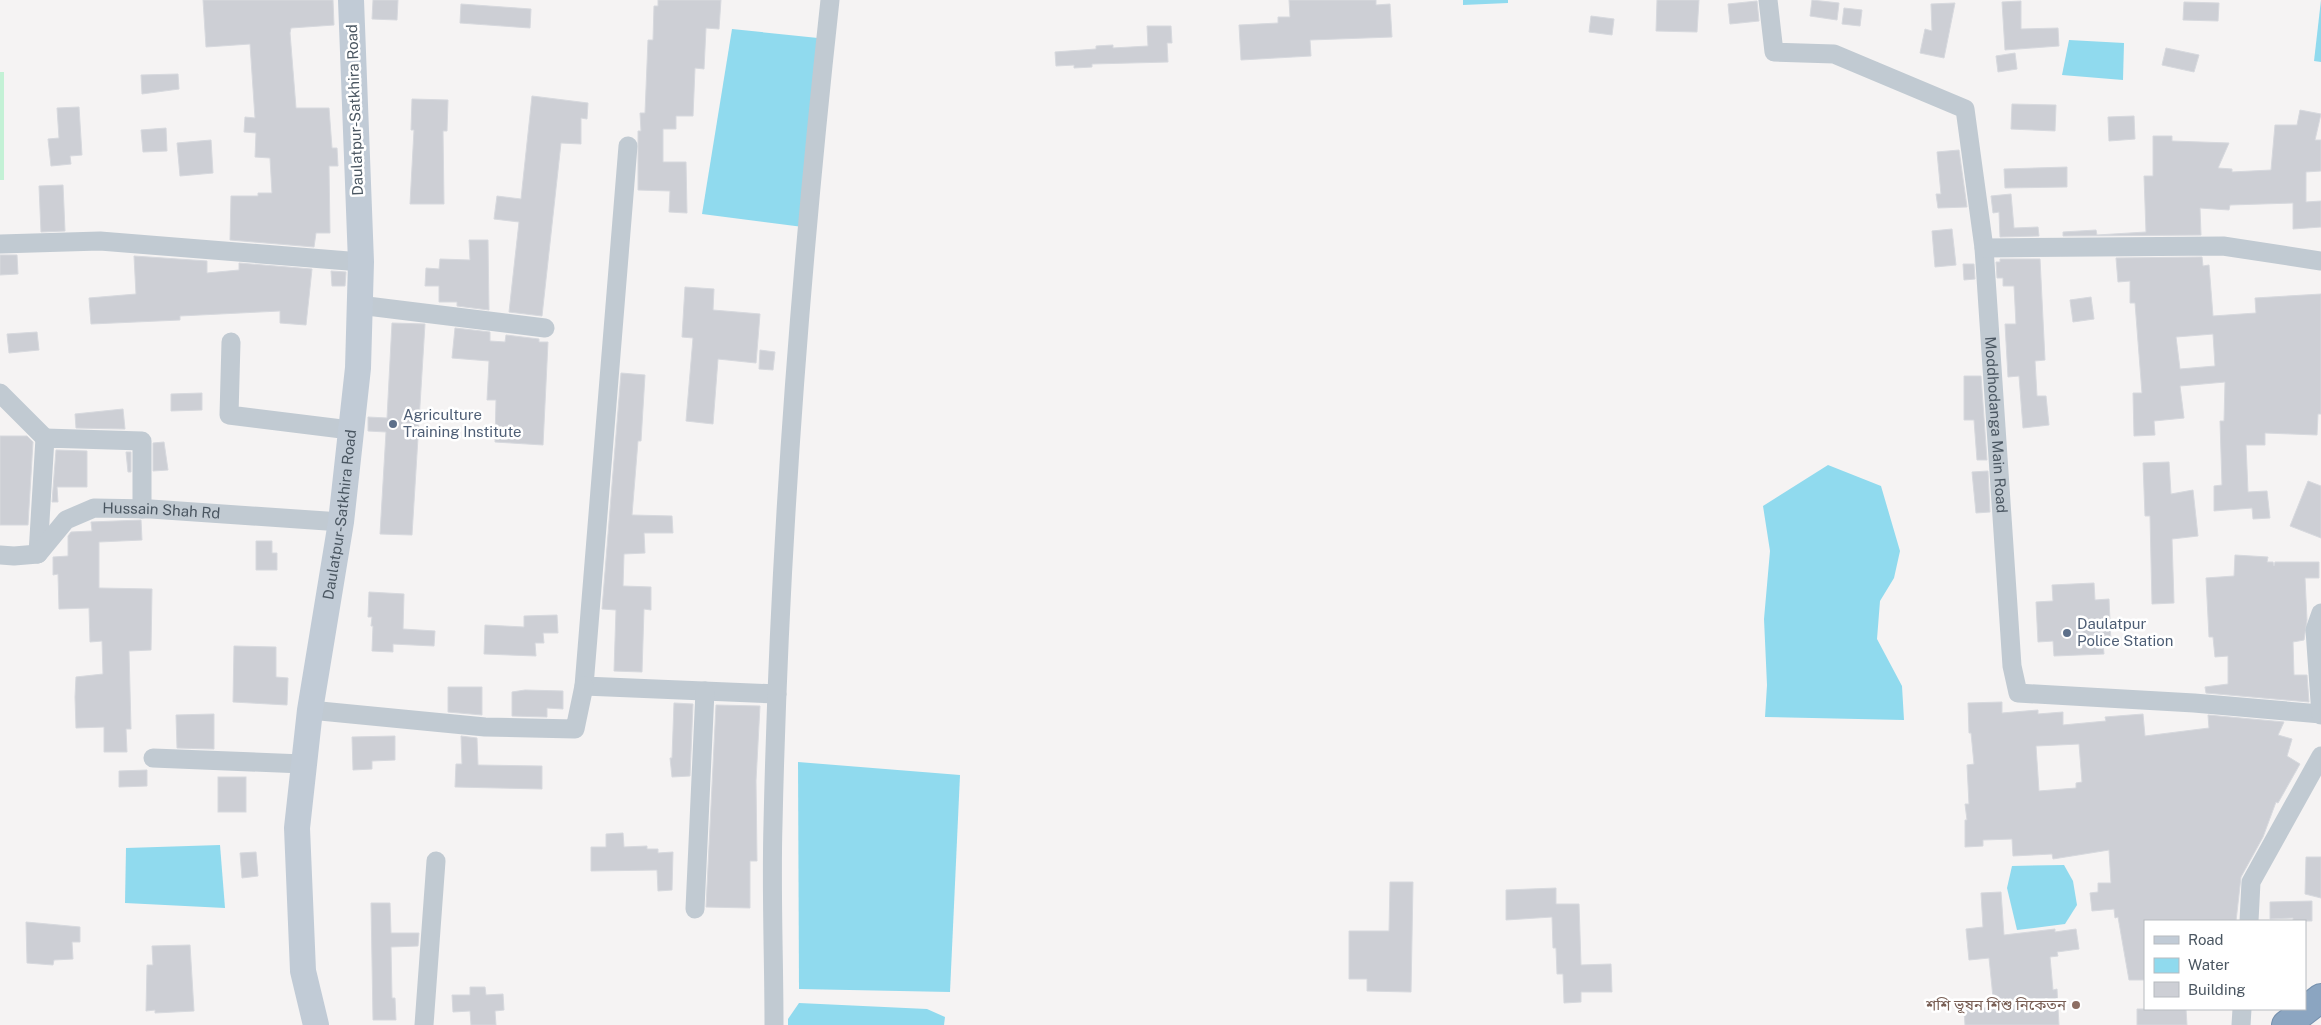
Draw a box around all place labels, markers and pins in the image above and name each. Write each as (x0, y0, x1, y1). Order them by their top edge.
place label: Agriculture Training Institute (403, 406, 522, 440)
marker: Agriculture Training Institute (387, 418, 399, 430)
place label: Daulatpur Police Station (2077, 615, 2173, 649)
marker: Daulatpur Police Station (2061, 627, 2073, 639)
place label: শশি ভূষন শিশু নিকেতন (1925, 996, 2067, 1014)
marker: শশি ভূষন শিশু নিকেতন (2070, 999, 2082, 1011)

